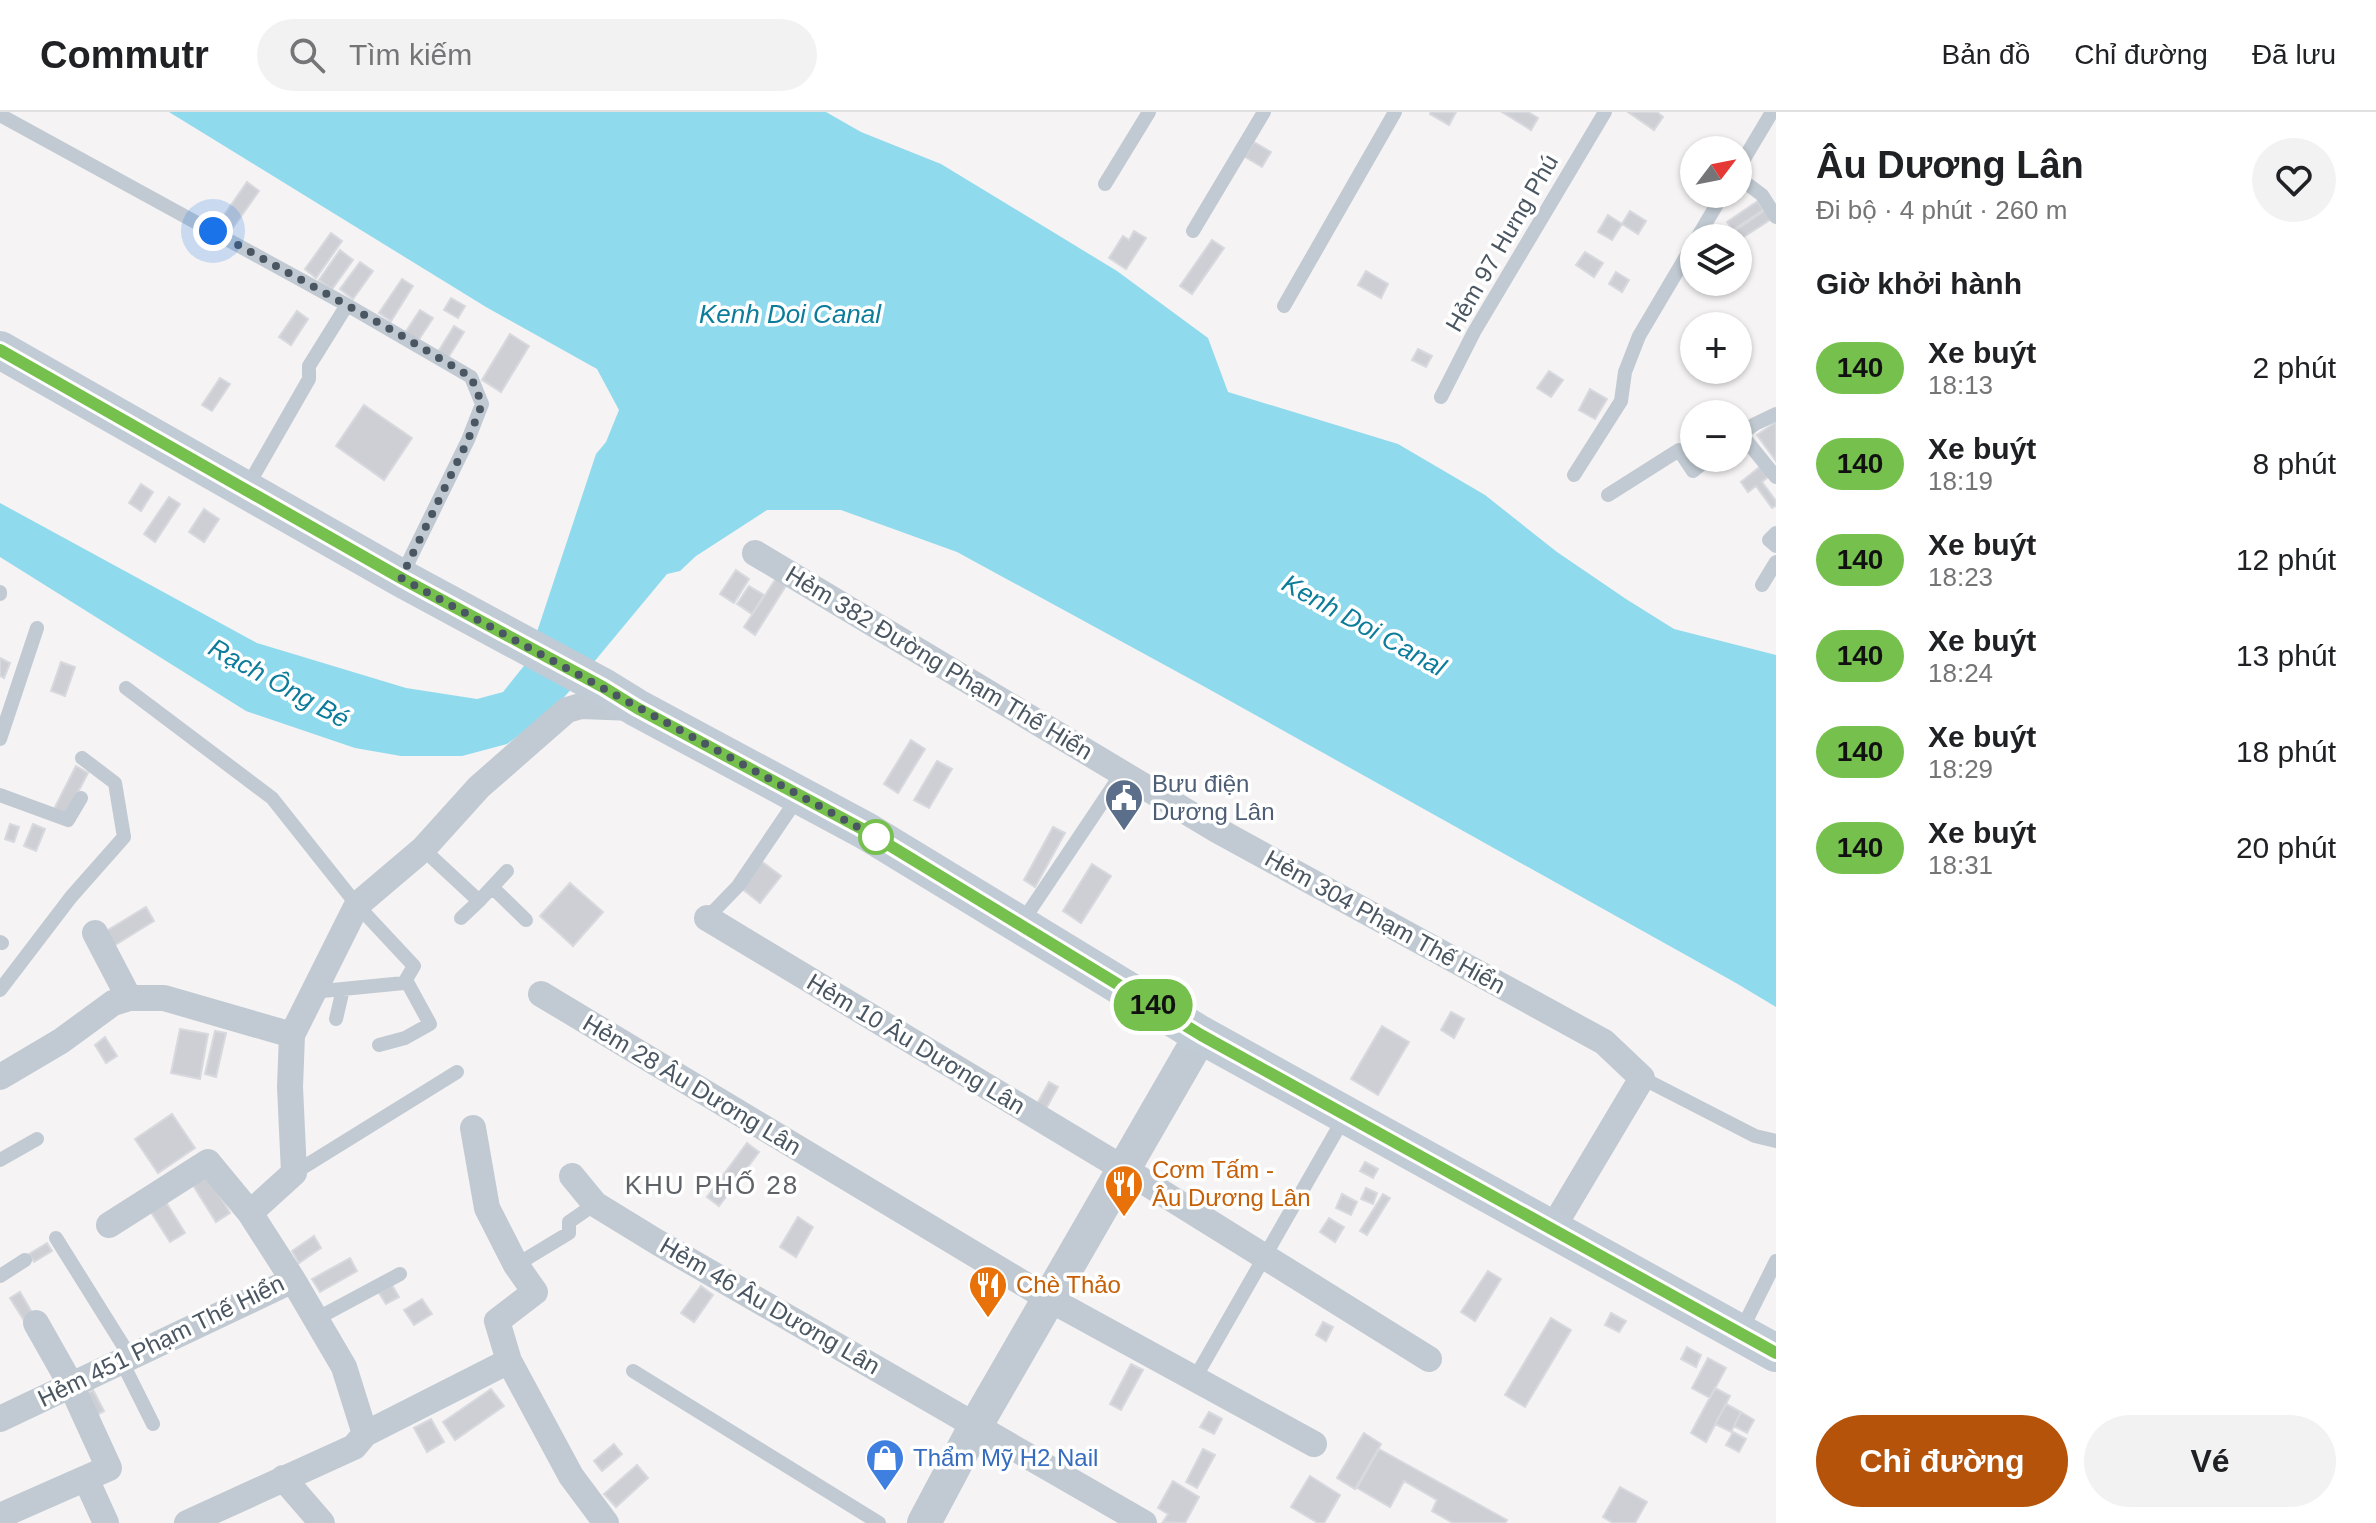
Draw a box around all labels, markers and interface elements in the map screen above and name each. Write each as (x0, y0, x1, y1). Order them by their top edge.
search box (257, 19, 817, 91)
icon: search (285, 33, 329, 77)
text: Commutr (40, 34, 209, 76)
text: Tìm kiếm (349, 38, 472, 71)
text: Bản đồ (1942, 39, 2030, 70)
text: Chỉ đường (2074, 39, 2208, 70)
text: Đã lưu (2252, 39, 2336, 70)
north arrow (1680, 136, 1752, 208)
map controls (1680, 136, 1752, 472)
button: heart (2252, 138, 2336, 222)
text: Âu Dương Lân (1816, 144, 2084, 186)
street label: Hẻm 97 Hưng Phú (1440, 149, 1563, 336)
text: Đi bộ · 4 phút · 260 m (1816, 195, 2067, 225)
your location (193, 211, 233, 251)
button: layers (1680, 224, 1752, 296)
text: Giờ khởi hành (1816, 267, 2022, 300)
water label: Kenh Doi Canal (699, 299, 882, 329)
button: + (1680, 312, 1752, 384)
text: Xe buýt (1928, 336, 2036, 369)
text: 2 phút (2253, 351, 2336, 384)
text: 140 (1837, 352, 1883, 383)
text: 18:13 (1928, 370, 1993, 400)
button: − (1680, 400, 1752, 472)
text: Xe buýt (1928, 432, 2036, 465)
text: 8 phút (2253, 447, 2336, 480)
text: 140 (1837, 448, 1883, 479)
text: 18:19 (1928, 466, 1993, 496)
text: Xe buýt (1928, 528, 2036, 561)
text: 12 phút (2236, 543, 2336, 576)
text: 140 (1837, 544, 1883, 575)
street label: Hẻm 382 Đường Phạm Thế Hiển (781, 560, 1097, 765)
text: 18:23 (1928, 562, 1993, 592)
water label: Kenh Doi Canal (1277, 568, 1452, 683)
text: Xe buýt (1928, 624, 2036, 657)
water label: Rạch Ông Bé (203, 632, 355, 734)
text: 13 phút (2236, 639, 2336, 672)
text: 140 (1837, 640, 1883, 671)
text: 18:24 (1928, 658, 1993, 688)
text: Xe buýt (1928, 720, 2036, 753)
text: 18 phút (2236, 735, 2336, 768)
text: 140 (1837, 736, 1883, 767)
text: 18:29 (1928, 754, 1993, 784)
place label: Bưu điện Dương Lân (1152, 770, 1275, 825)
public building icon: Bưu điện Dương Lân (1103, 777, 1145, 832)
text: Xe buýt (1928, 816, 2036, 849)
unlabelled marker (859, 820, 893, 854)
text: 20 phút (2236, 831, 2336, 864)
text: 140 (1837, 832, 1883, 863)
street label: Hẻm 304 Phạm Thế Hiển (1260, 844, 1510, 999)
text: 18:31 (1928, 850, 1993, 880)
street label: Hẻm 10 Âu Dương Lân (802, 968, 1030, 1119)
line badge: 140 (1107, 979, 1199, 1031)
text: 140 (1130, 989, 1176, 1020)
street label: Hẻm 28 Âu Dương Lân (578, 1009, 806, 1160)
place label: Cơm Tấm - Âu Dương Lân (1152, 1156, 1311, 1211)
restaurant icon: Cơm Tấm - Âu Dương Lân (1103, 1163, 1145, 1218)
district label: KHU PHỐ 28 (625, 1170, 799, 1200)
street label: Hẻm 46 Âu Dương Lân (656, 1232, 885, 1380)
restaurant icon: Chè Thảo (967, 1264, 1009, 1319)
street label: Hẻm 451 Phạm Thế Hiển (33, 1269, 288, 1412)
place label: Chè Thảo (1016, 1271, 1121, 1298)
button: Chỉ đường (1816, 1415, 2068, 1507)
button: Vé (2084, 1415, 2336, 1507)
shop icon: Thẩm Mỹ H2 Nail (864, 1437, 906, 1492)
place label: Thẩm Mỹ H2 Nail (913, 1444, 1098, 1471)

